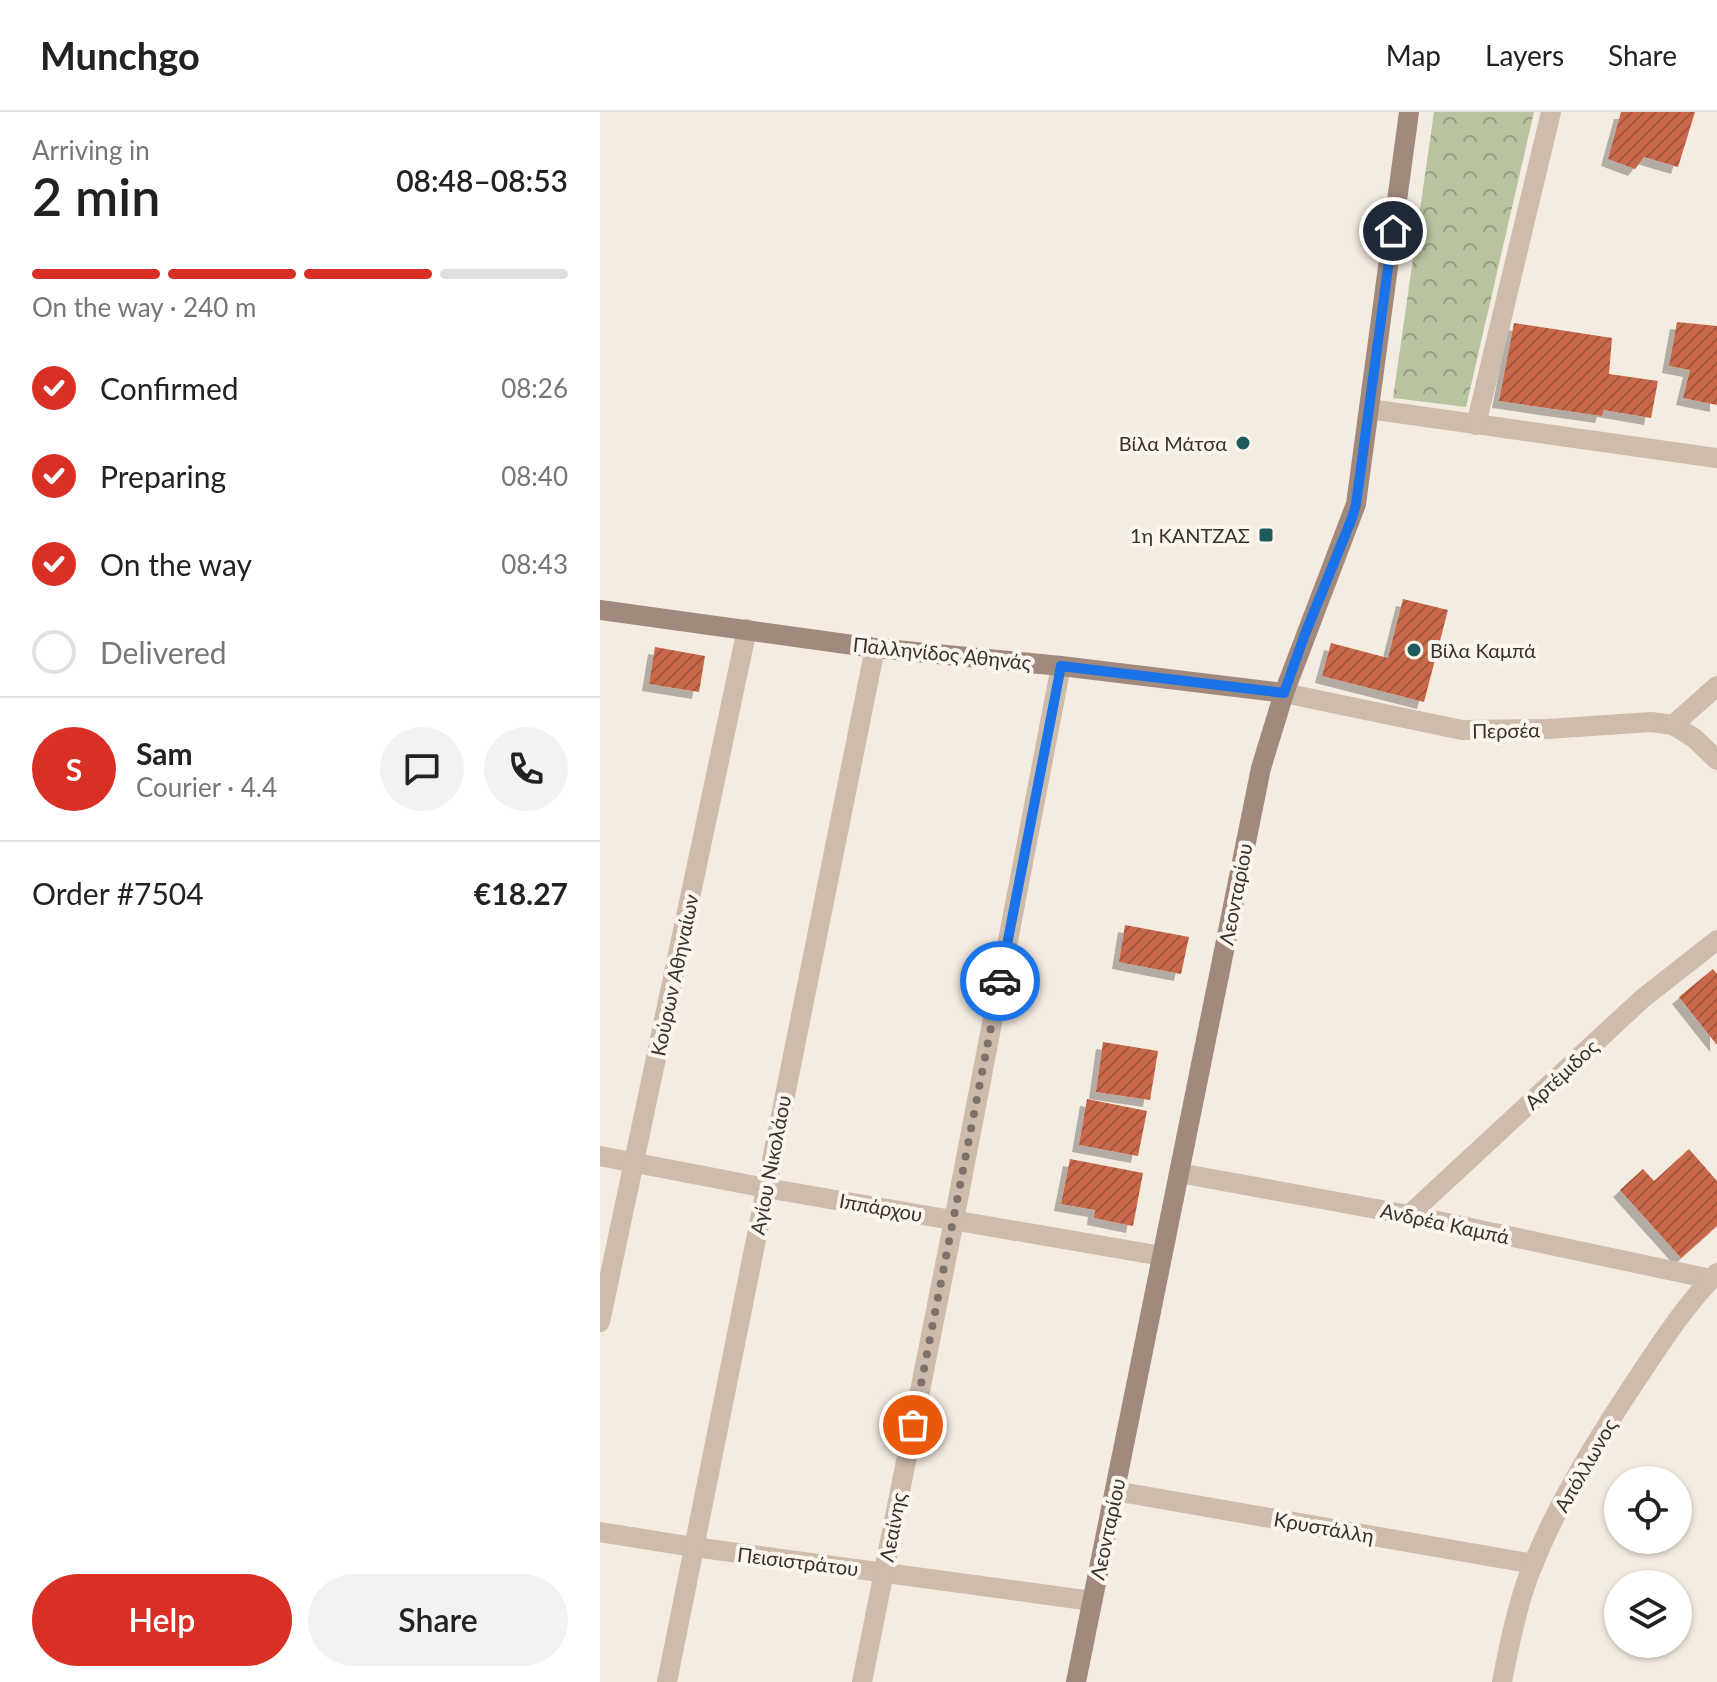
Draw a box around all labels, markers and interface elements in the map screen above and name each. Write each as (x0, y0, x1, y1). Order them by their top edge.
text: Munchgo (40, 32, 200, 78)
text: Map (1386, 38, 1441, 72)
text: Layers (1485, 38, 1564, 72)
text: Share (1608, 38, 1677, 72)
text: Arriving in (32, 134, 150, 166)
text: 08:48–08:53 (396, 162, 568, 198)
text: 2 min (32, 165, 160, 227)
pin (1359, 197, 1427, 265)
icon: home (1371, 209, 1415, 253)
text: On the way · 240 m (32, 291, 256, 323)
icon: check (32, 366, 76, 410)
text: Confirmed (100, 370, 239, 406)
text: 08:26 (501, 372, 568, 404)
place label: Βίλα Μάτσα (1119, 431, 1227, 455)
marker: Βίλα Μάτσα (1234, 434, 1252, 452)
icon: check (32, 454, 76, 498)
text: Preparing (100, 458, 226, 494)
text: 08:40 (501, 460, 568, 492)
place label: 1η ΚΑΝΤΖΑΣ (1130, 523, 1250, 547)
marker: 1η ΚΑΝΤΖΑΣ (1257, 526, 1275, 544)
icon: check (32, 542, 76, 586)
text: On the way (100, 546, 252, 582)
text: 08:43 (501, 548, 568, 580)
street label: Παλληνίδος Αθηνάς (852, 632, 1032, 674)
text: Delivered (100, 634, 227, 670)
place label: Βίλα Καμπά (1430, 638, 1536, 662)
marker: Βίλα Καμπά (1405, 641, 1423, 659)
street label: Περσέα (1472, 717, 1540, 743)
button: chat (380, 727, 464, 811)
button: phone (484, 727, 568, 811)
text: Sam (136, 735, 193, 771)
text: S (66, 751, 82, 787)
text: Courier · 4.4 (136, 771, 277, 803)
street label: Λεονταρίου (1213, 841, 1257, 947)
text: Order #7504 (32, 875, 204, 911)
text: €18.27 (474, 875, 568, 911)
street label: Κούρων Αθηναίων (645, 892, 703, 1058)
courier (960, 941, 1040, 1021)
icon: car (978, 959, 1022, 1003)
street label: Αρτέμιδος (1519, 1034, 1603, 1114)
street label: Αγίου Νικολάου (745, 1093, 795, 1237)
street label: Ιππάρχου (838, 1188, 924, 1226)
street label: Ανδρέα Καμπά (1378, 1198, 1512, 1248)
pin (879, 1391, 947, 1459)
icon: bag (891, 1403, 935, 1447)
street label: Απόλλωνος (1549, 1414, 1621, 1516)
map controls (1604, 1466, 1692, 1658)
button: locate (1604, 1466, 1692, 1554)
street label: Λεονταρίου (1085, 1476, 1129, 1582)
street label: Λεαίνης (874, 1490, 910, 1564)
street label: Κρυστάλλη (1272, 1506, 1376, 1548)
street label: Πεισιστράτου (736, 1542, 860, 1580)
button: layers (1604, 1570, 1692, 1658)
button: Help (32, 1574, 292, 1666)
button: Share (308, 1574, 568, 1666)

